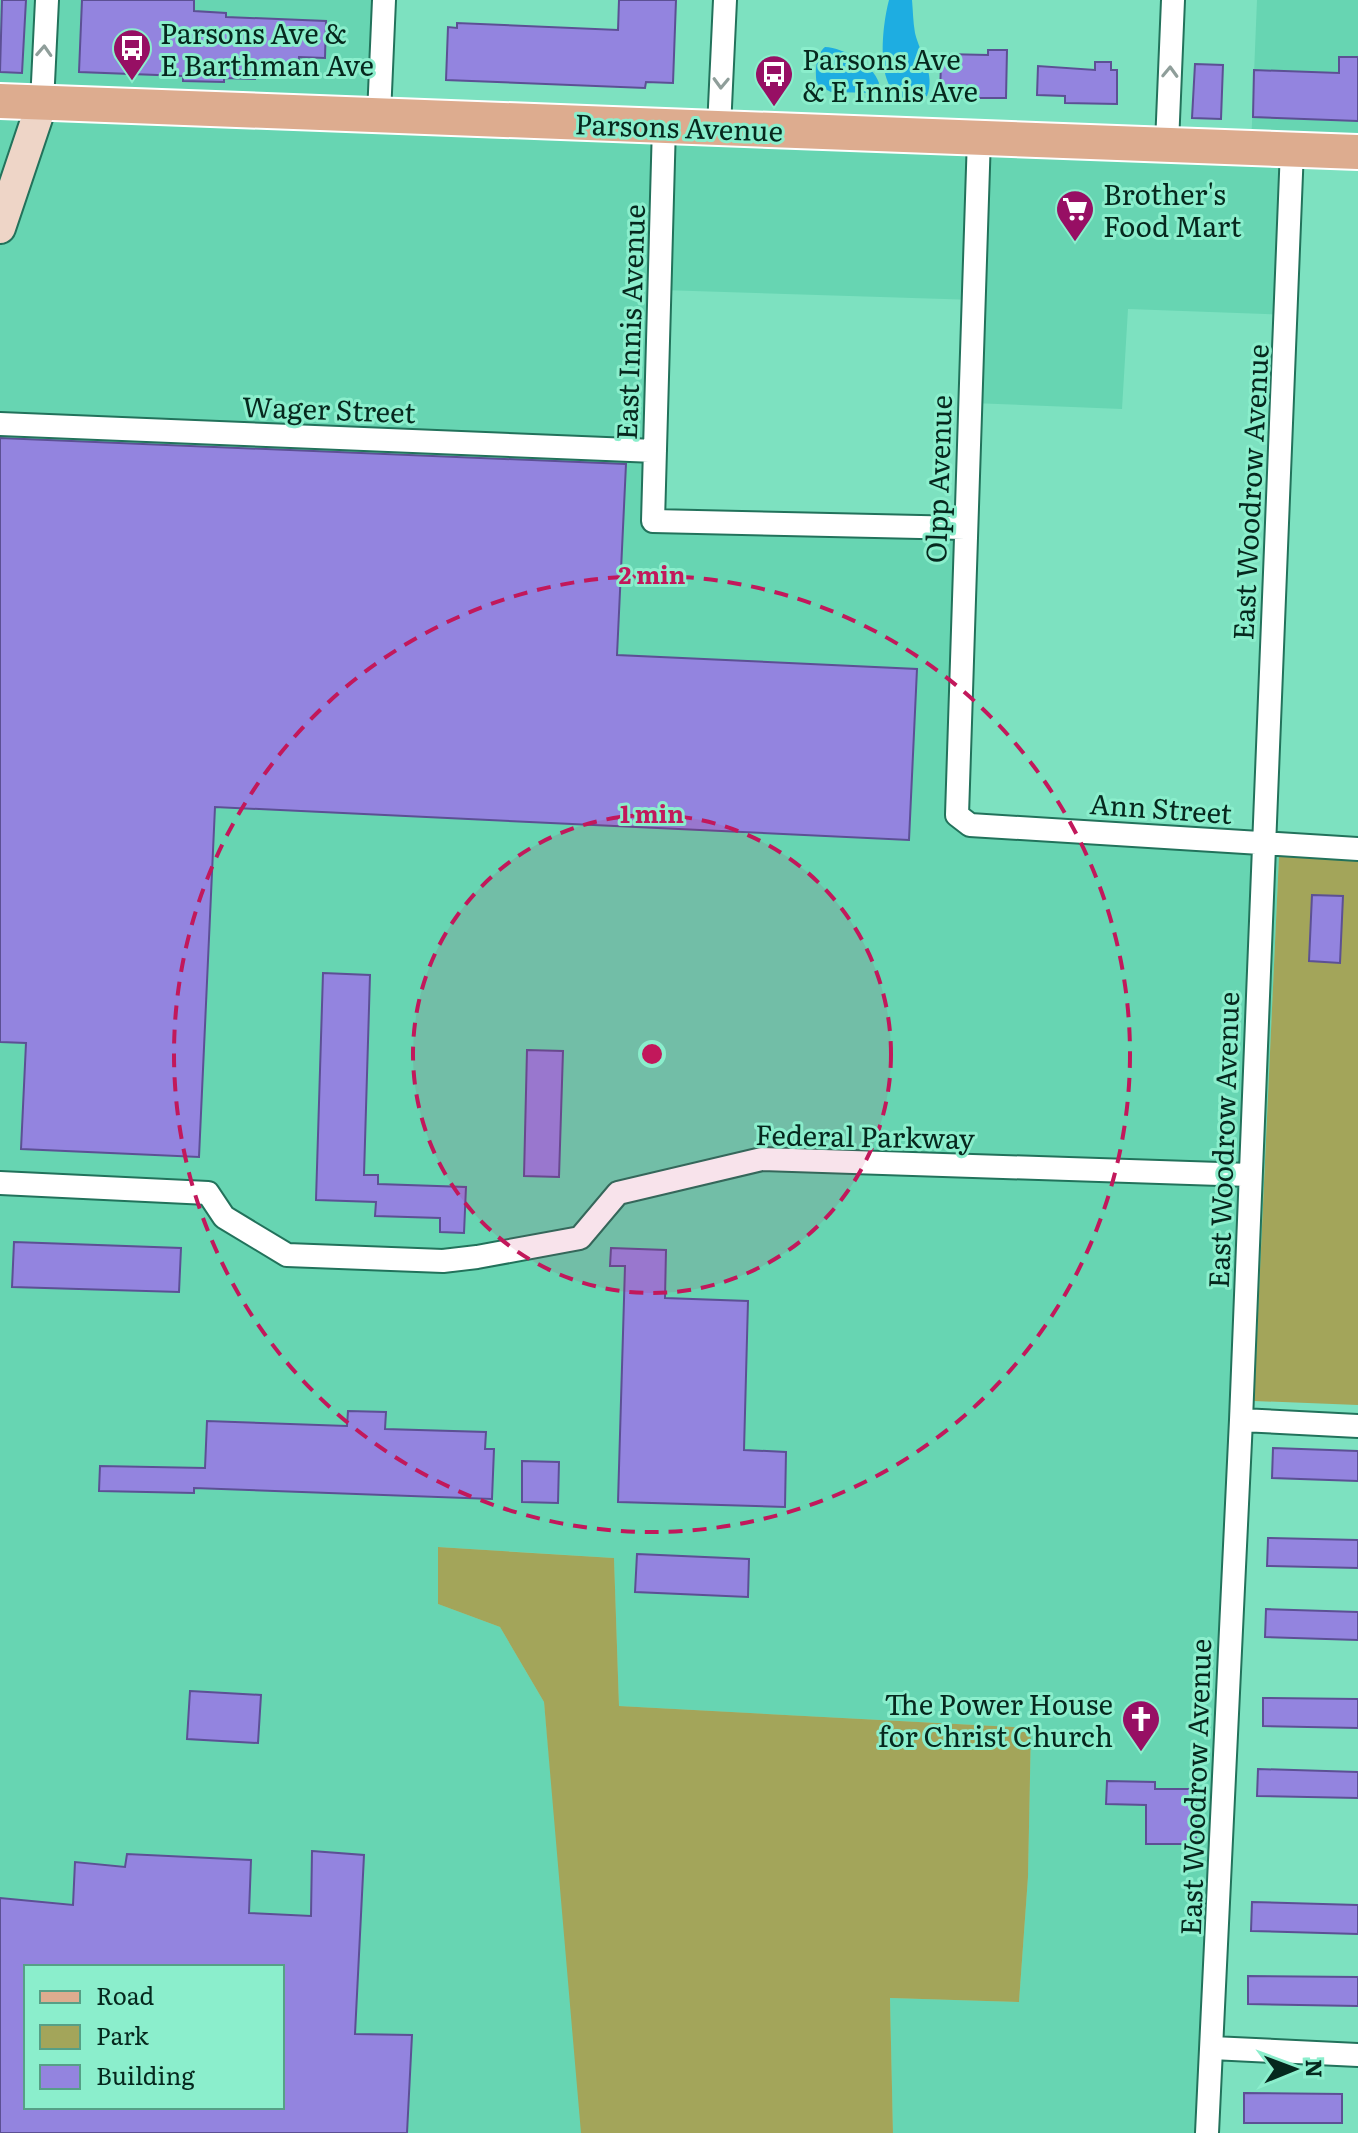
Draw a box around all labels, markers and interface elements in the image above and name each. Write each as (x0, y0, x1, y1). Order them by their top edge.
place label: Parsons Ave & E Barthman Ave (160, 11, 374, 85)
bus stop icon: Parsons Ave & E Barthman Ave (111, 27, 153, 82)
place label: Parsons Ave & E Innis Ave (802, 37, 978, 111)
one-way arrow (36, 44, 53, 57)
bus stop icon: Parsons Ave & E Innis Ave (753, 53, 795, 108)
one-way arrow (1162, 65, 1179, 78)
one-way arrow (713, 77, 730, 90)
street label: Parsons Avenue (574, 101, 784, 151)
place label: Brother's Food Mart (1103, 172, 1242, 246)
supermarket icon: Brother's Food Mart (1054, 188, 1096, 243)
street label: East Innis Avenue (604, 203, 654, 441)
street label: East Woodrow Avenue (1220, 343, 1278, 641)
street label: Wager Street (242, 384, 417, 432)
street label: Olpp Avenue (913, 394, 961, 564)
text: 2 min (618, 556, 686, 591)
street label: Ann Street (1088, 781, 1234, 833)
text: 1 min (620, 795, 684, 830)
street label: East Woodrow Avenue (1196, 991, 1248, 1289)
centre of rings (638, 1040, 666, 1068)
street label: Federal Parkway (755, 1112, 976, 1158)
street label: East Woodrow Avenue (1168, 1638, 1220, 1936)
place label: The Power House for Christ Church (878, 1682, 1113, 1756)
church icon: The Power House for Christ Church (1120, 1698, 1162, 1753)
legend (24, 1965, 284, 2109)
text: Road (96, 1977, 155, 2012)
text: Park (96, 2017, 149, 2052)
north arrow (1254, 2029, 1334, 2109)
text: Building (96, 2057, 195, 2092)
text: N (1299, 2059, 1332, 2078)

